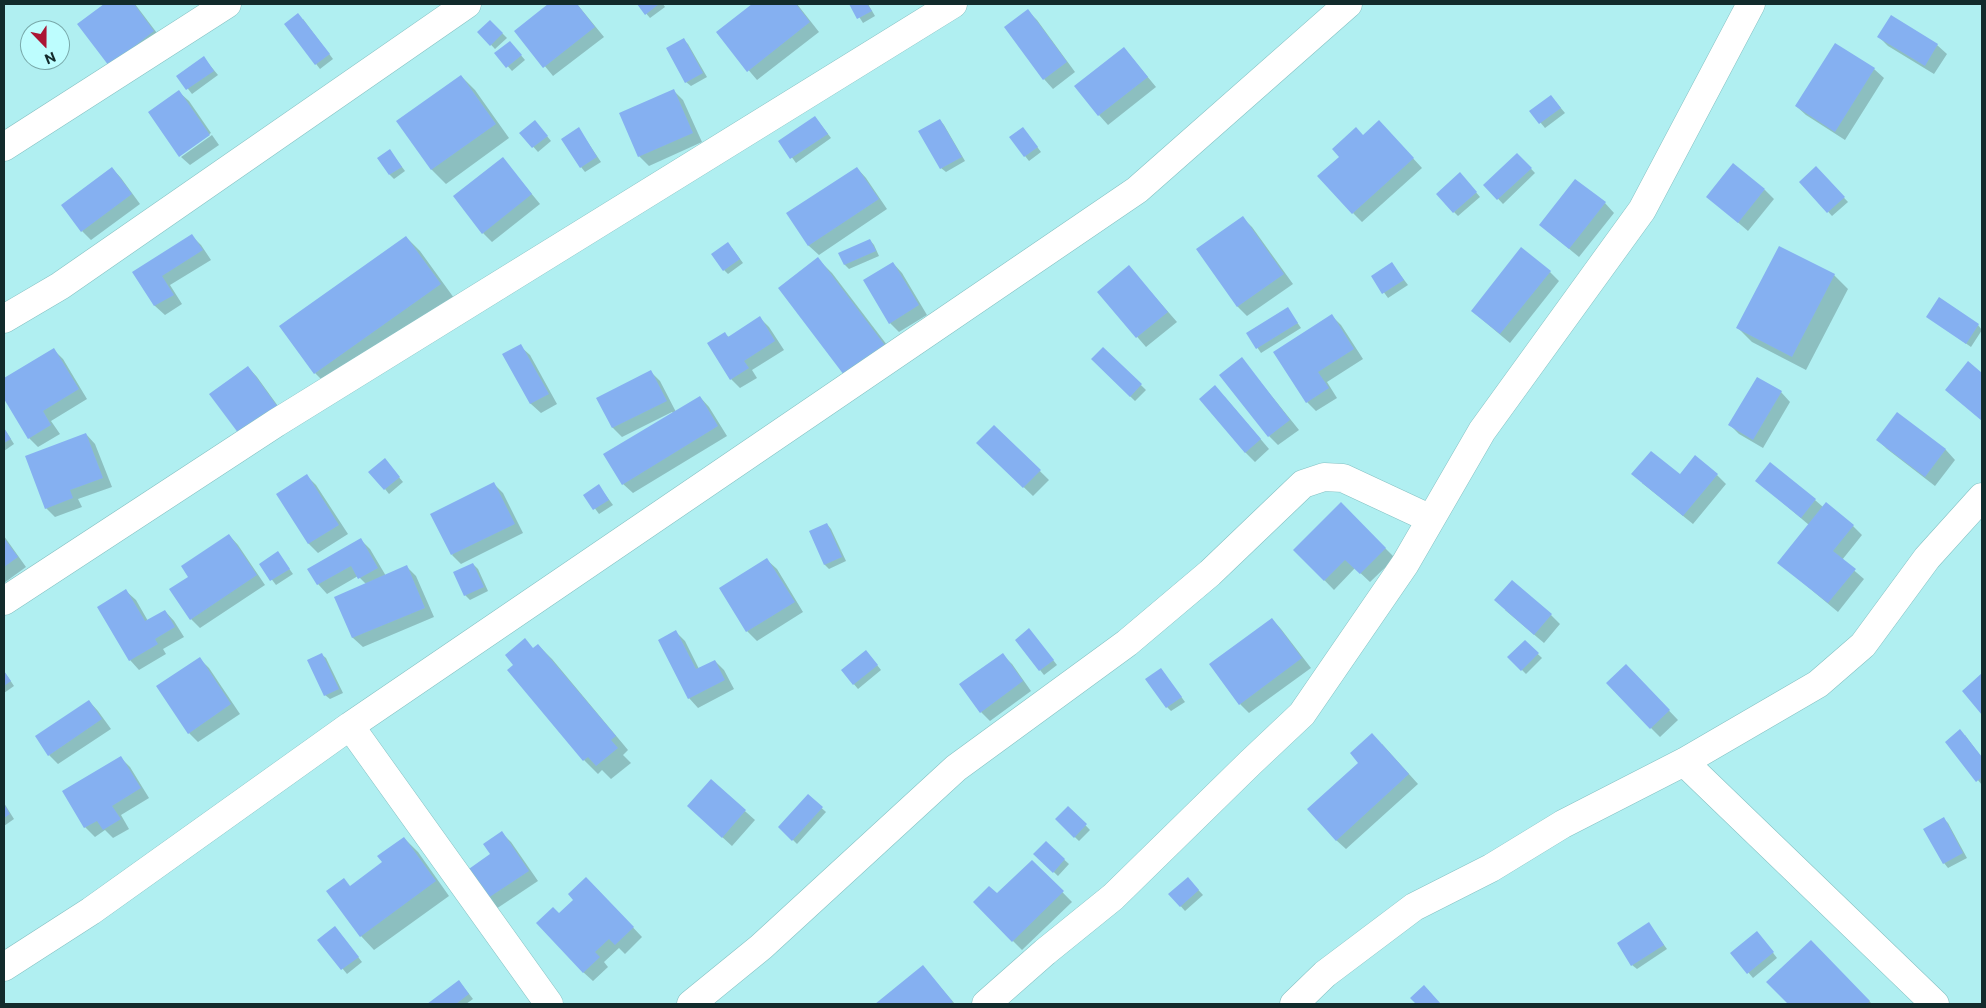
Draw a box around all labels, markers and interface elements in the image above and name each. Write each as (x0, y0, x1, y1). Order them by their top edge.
north arrow (20, 20, 70, 70)
text: N (42, 49, 58, 68)

